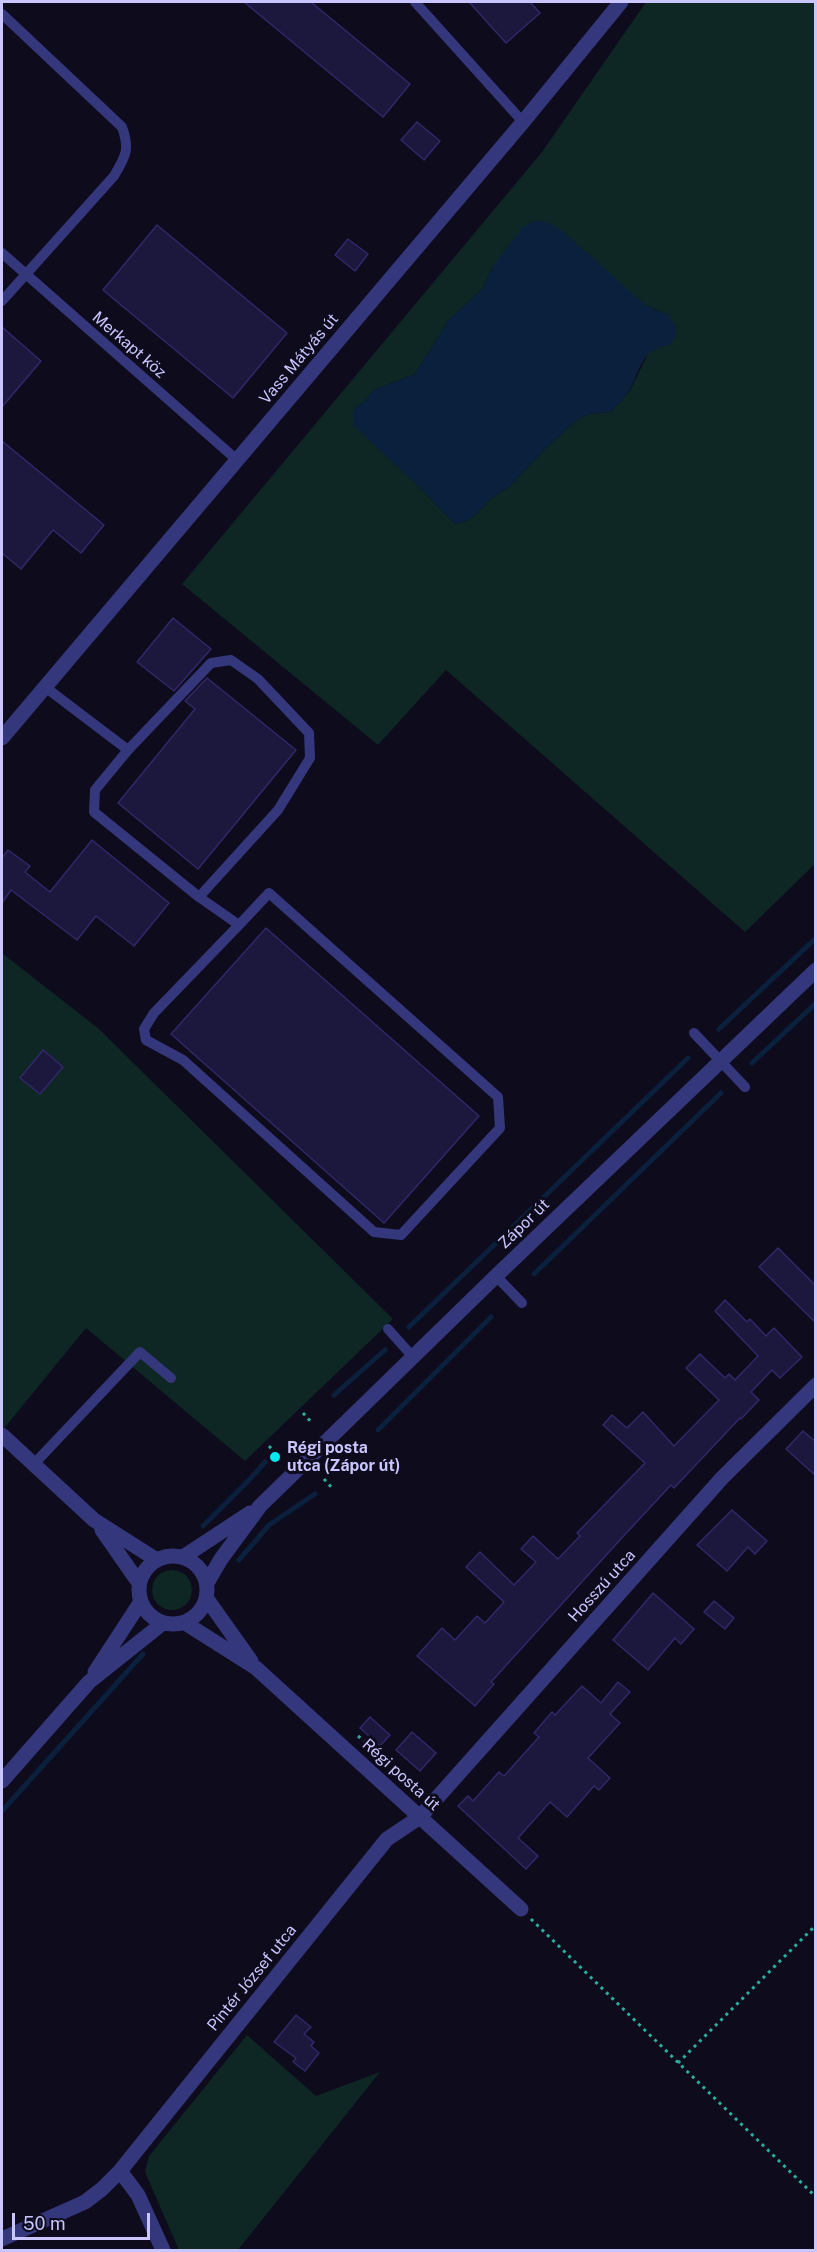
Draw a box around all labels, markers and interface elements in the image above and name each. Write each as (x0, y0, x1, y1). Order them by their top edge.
street label: Merkapt köz (88, 308, 170, 382)
street label: Vass Mátyás út (256, 310, 342, 408)
street label: Zápor út (495, 1195, 553, 1253)
place label: Régi posta utca (Zápor út) (287, 1438, 400, 1476)
marker: Régi posta utca (Zápor út) (268, 1450, 282, 1464)
street label: Hosszú utca (564, 1546, 640, 1626)
street label: Régi posta út (358, 1735, 444, 1815)
street label: Pintér József utca (203, 1921, 301, 2035)
scale bar (15, 2201, 153, 2239)
text: 50 m (23, 2213, 66, 2234)

